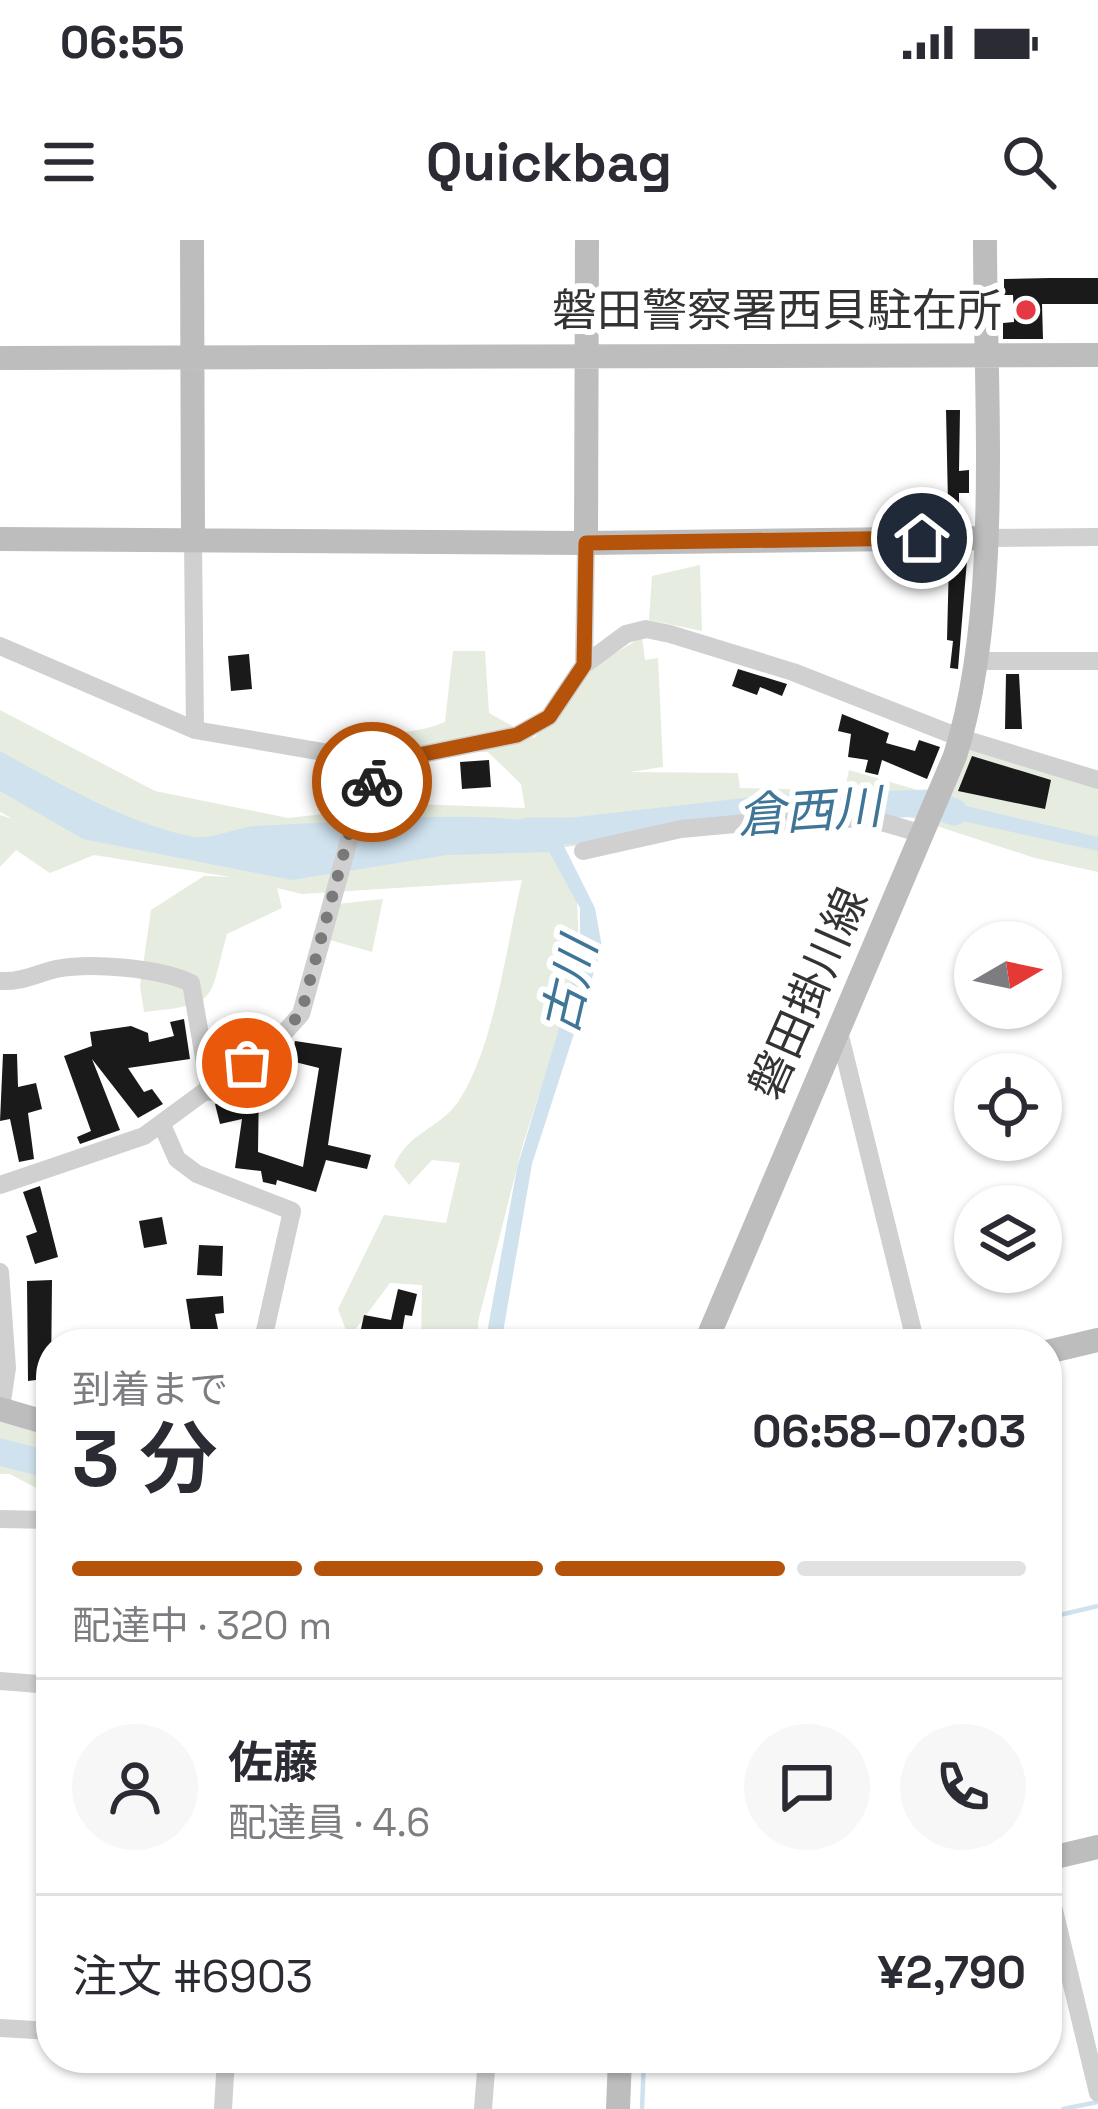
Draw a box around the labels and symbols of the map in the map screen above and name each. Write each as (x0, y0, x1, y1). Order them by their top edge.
place label: 磐田警察署西貝駐在所 (552, 282, 1002, 339)
marker: 磐田警察署西貝駐在所 (1013, 297, 1039, 323)
pin (871, 487, 973, 589)
courier (312, 722, 432, 842)
water label: 倉西川 (735, 776, 888, 847)
street label: 磐田掛川線 (737, 879, 880, 1108)
north arrow (954, 921, 1062, 1029)
water label: 古川 (529, 928, 611, 1040)
pin (196, 1012, 298, 1114)

